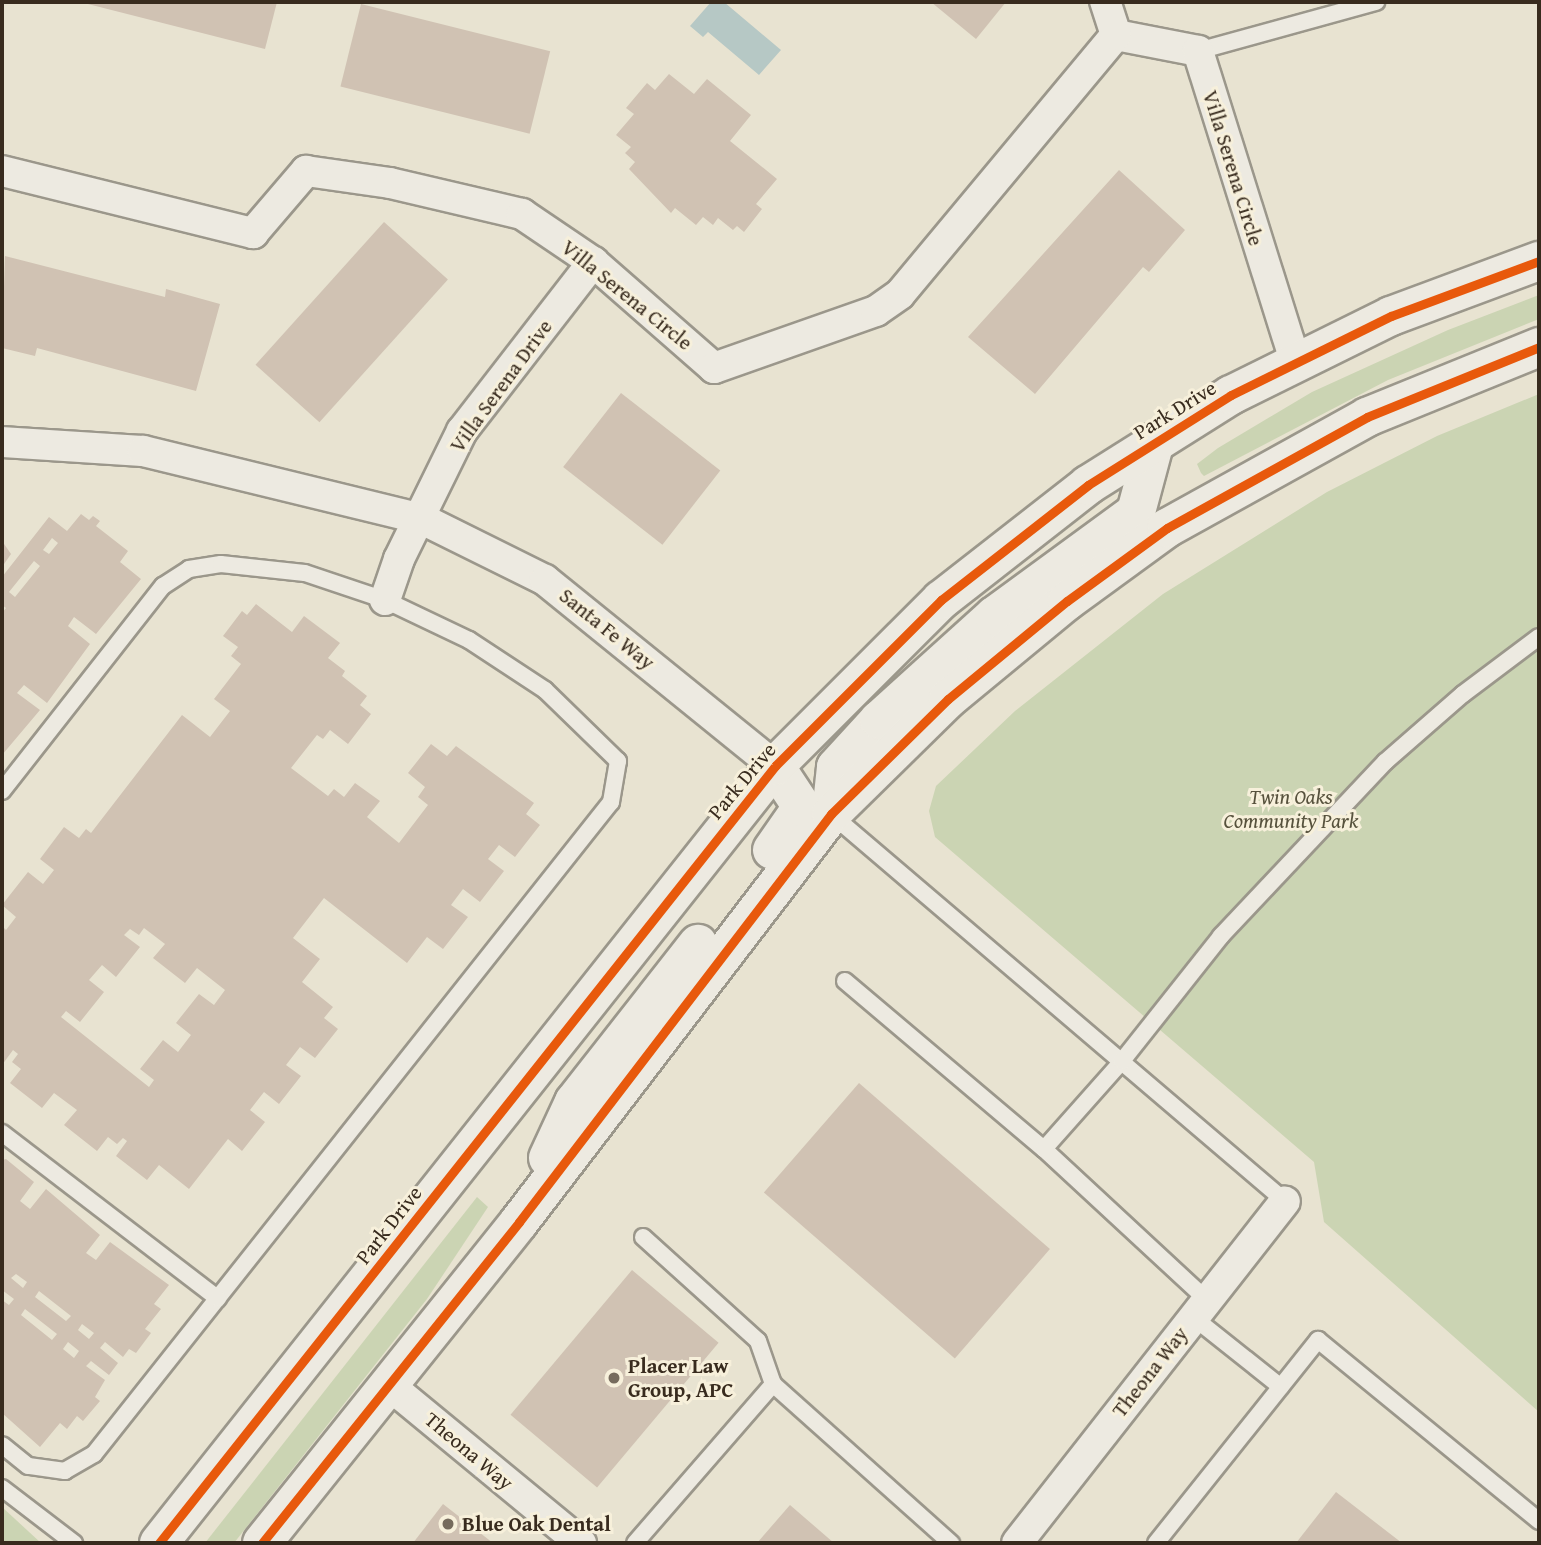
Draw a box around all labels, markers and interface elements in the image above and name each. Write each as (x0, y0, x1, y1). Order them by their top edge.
street label: Villa Serena Circle (1197, 87, 1269, 249)
street label: Villa Serena Circle (557, 235, 697, 355)
street label: Villa Serena Drive (444, 315, 558, 457)
street label: Park Drive (1129, 375, 1221, 445)
street label: Santa Fe Way (554, 583, 660, 675)
street label: Park Drive (703, 738, 781, 824)
park label: Twin Oaks Community Park (1224, 784, 1358, 834)
street label: Park Drive (351, 1181, 427, 1269)
street label: Theona Way (1107, 1322, 1193, 1422)
place label: Placer Law Group, APC (628, 1353, 733, 1403)
marker: Placer Law Group, APC (606, 1370, 622, 1386)
street label: Theona Way (420, 1407, 518, 1495)
place label: Blue Oak Dental (462, 1511, 611, 1537)
marker: Blue Oak Dental (440, 1516, 456, 1532)

